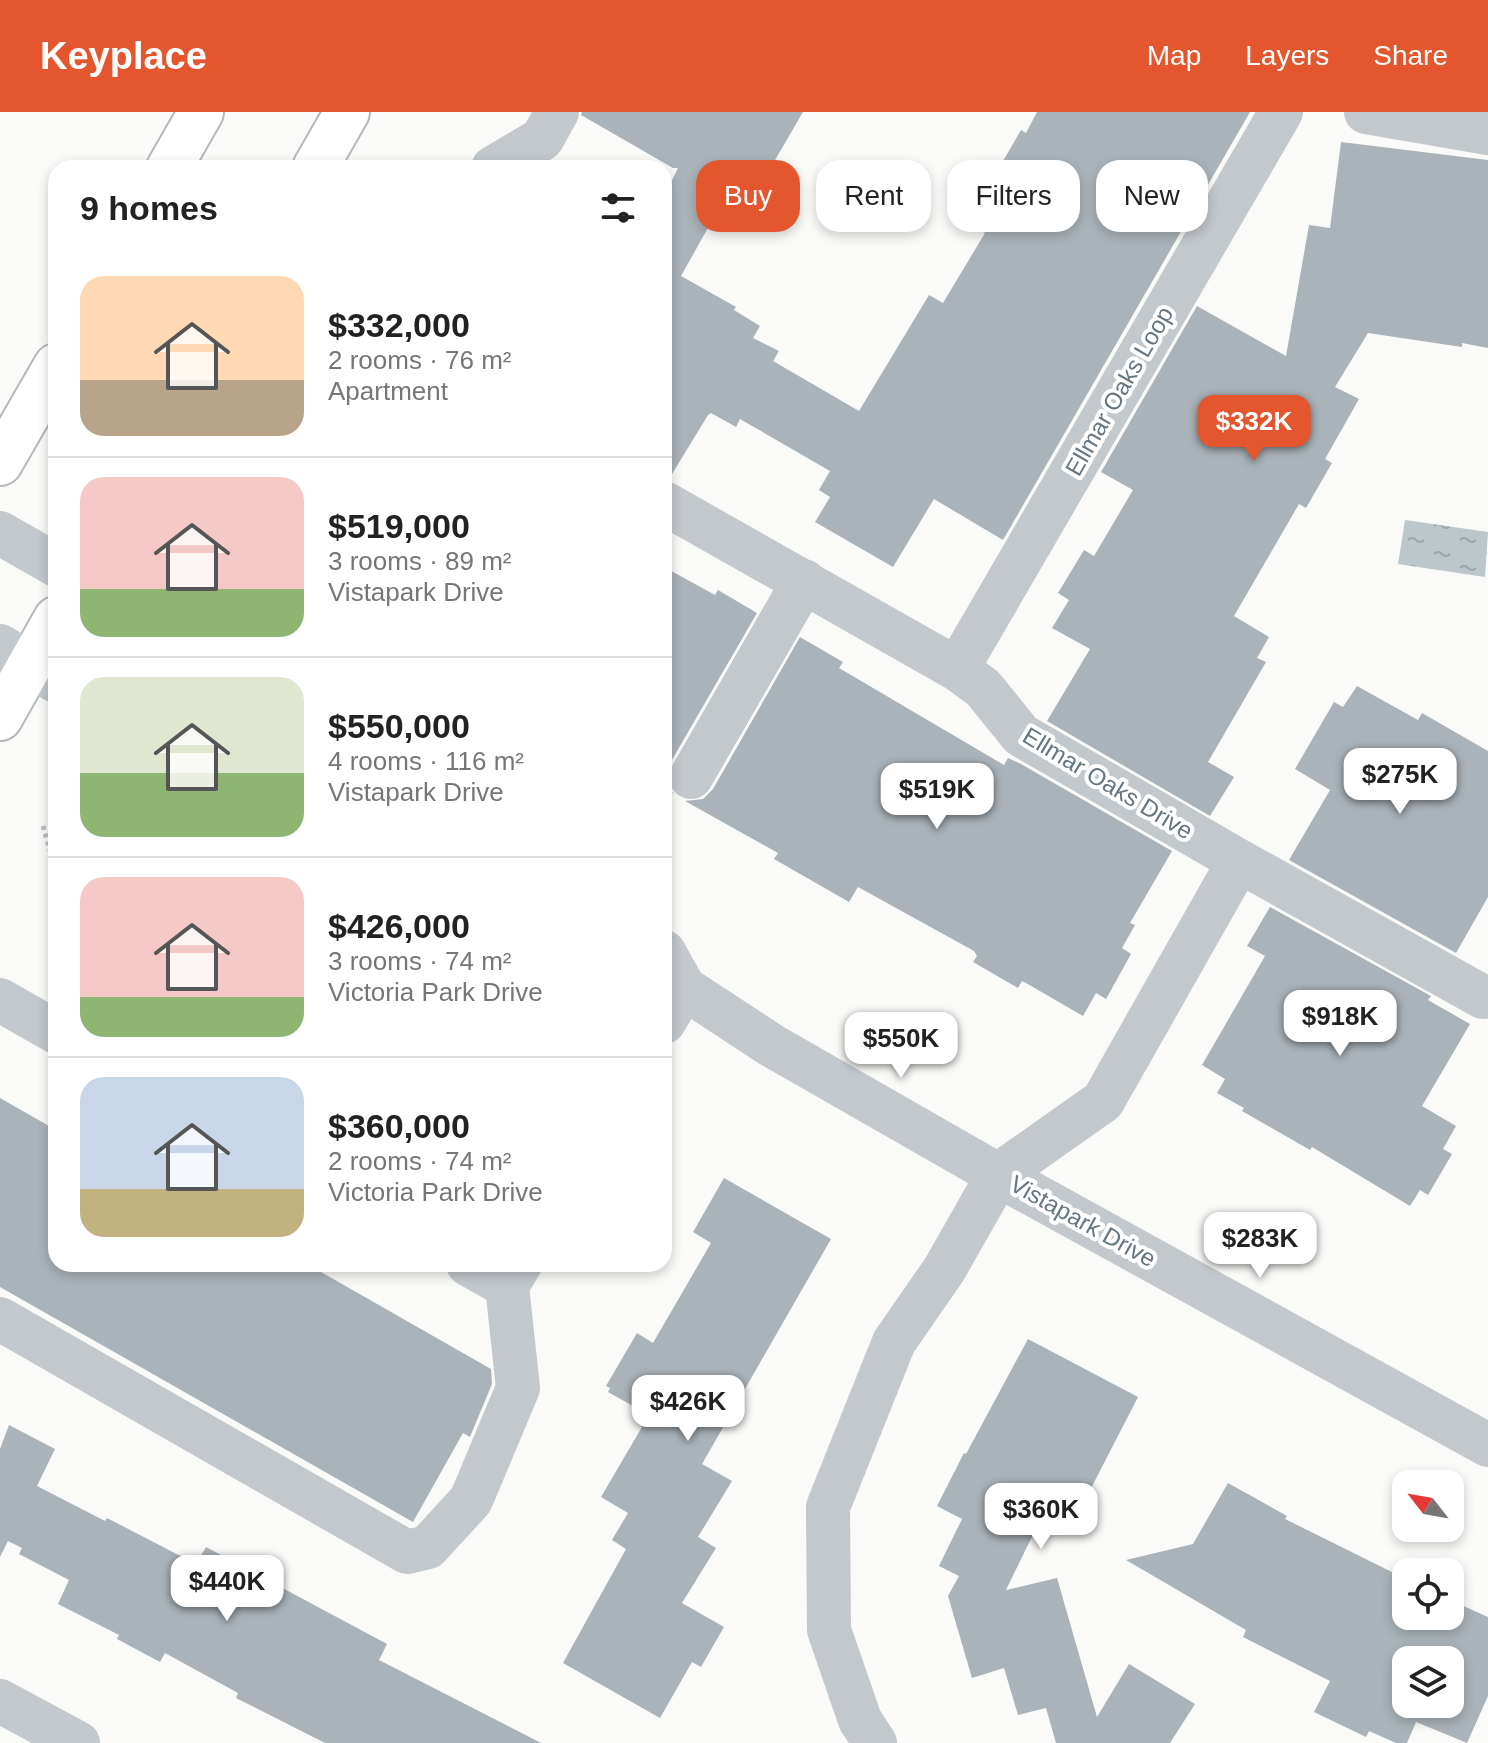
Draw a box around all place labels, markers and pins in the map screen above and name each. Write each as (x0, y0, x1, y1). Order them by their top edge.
pin: $332K (1198, 395, 1310, 463)
pin: $275K (1344, 748, 1456, 816)
pin: $519K (881, 763, 993, 831)
pin: $918K (1284, 990, 1396, 1058)
pin: $550K (845, 1012, 957, 1080)
pin: $283K (1204, 1212, 1316, 1280)
pin: $426K (632, 1375, 744, 1443)
pin: $360K (985, 1483, 1097, 1551)
pin: $440K (171, 1555, 283, 1623)

